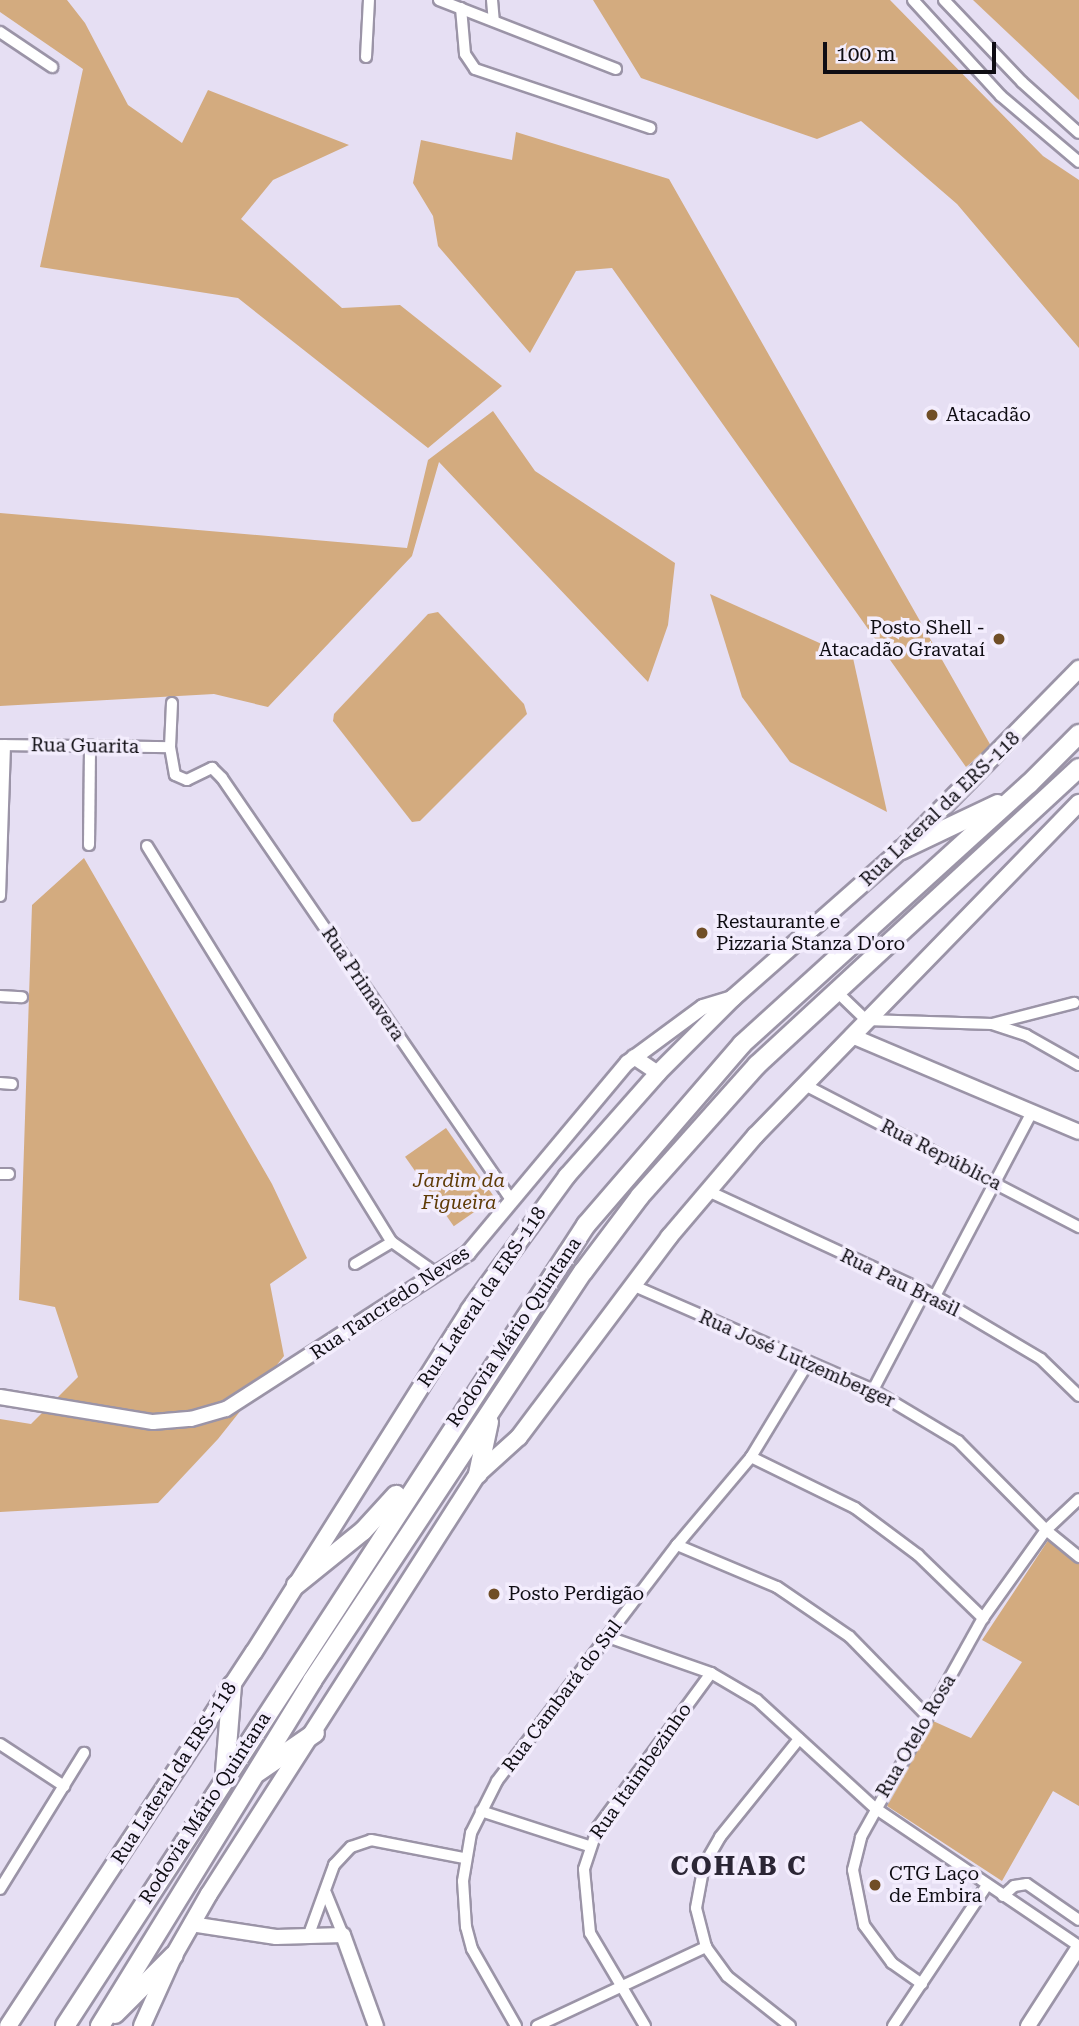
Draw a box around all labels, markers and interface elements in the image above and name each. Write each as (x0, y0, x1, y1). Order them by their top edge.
scale bar (827, 28, 1000, 72)
text: 100 m (836, 42, 896, 66)
place label: Atacadão (946, 404, 1031, 426)
marker: Atacadão (924, 407, 940, 423)
place label: Posto Shell - Atacadão Gravataí (819, 617, 985, 661)
marker: Posto Shell - Atacadão Gravataí (991, 631, 1007, 647)
street label: Rua Lateral da ERS-118 (856, 727, 1024, 891)
street label: Rua Guarita (31, 734, 139, 758)
place label: Restaurante e Pizzaria Stanza D'oro (716, 911, 905, 955)
street label: Rua Primavera (317, 923, 409, 1045)
marker: Restaurante e Pizzaria Stanza D'oro (694, 925, 710, 941)
street label: Rua República (877, 1115, 1005, 1195)
park label: Jardim da Figueira (413, 1170, 505, 1214)
street label: Rua Lateral da ERS-118 (413, 1203, 551, 1391)
street label: Rodovia Mário Quintana (442, 1233, 586, 1431)
street label: Rua Tancredo Neves (306, 1241, 474, 1365)
street label: Rua Pau Brasil (837, 1244, 963, 1322)
street label: Rua José Lutzemberger (695, 1305, 899, 1413)
place label: Posto Perdigão (508, 1583, 644, 1605)
marker: Posto Perdigão (486, 1586, 502, 1602)
street label: Rua Cambará do Sul (498, 1616, 626, 1776)
street label: Rua Otelo Rosa (872, 1670, 960, 1802)
street label: Rua Lateral da ERS-118 (107, 1678, 241, 1868)
street label: Rua Itaimbezinho (586, 1699, 696, 1843)
street label: Rodovia Mário Quintana (134, 1708, 276, 1908)
district label: COHAB C (671, 1851, 807, 1883)
place label: CTG Laço de Embira (889, 1863, 982, 1907)
marker: CTG Laço de Embira (867, 1877, 883, 1893)

